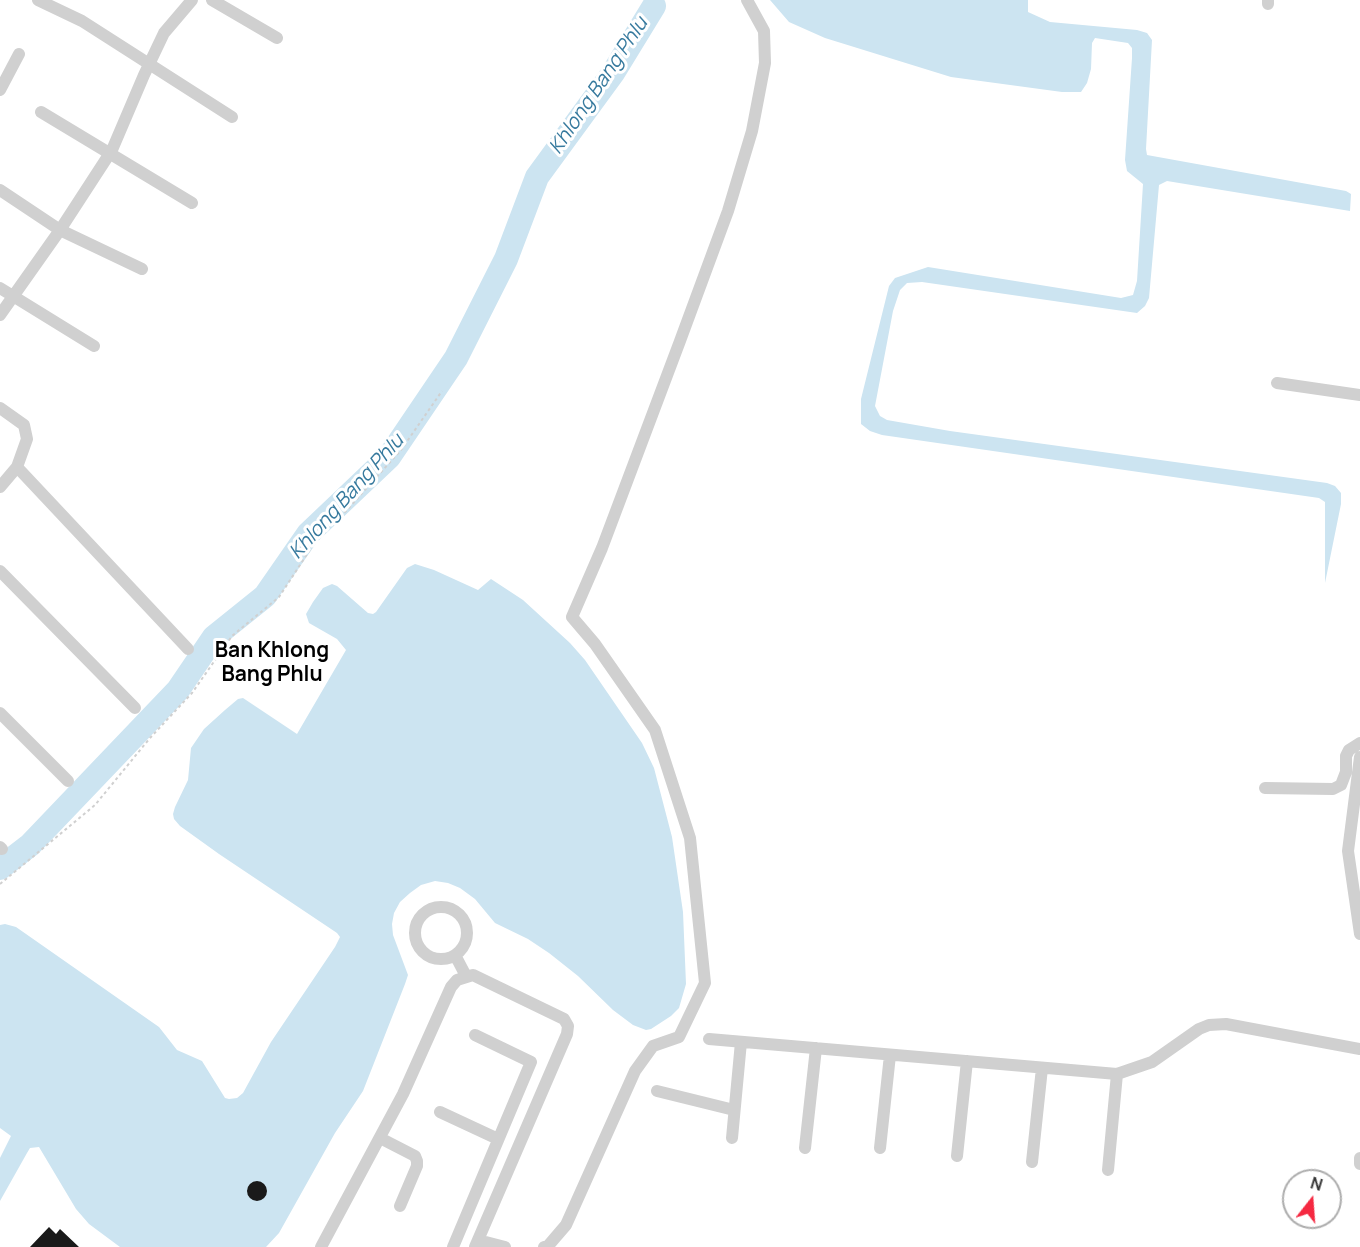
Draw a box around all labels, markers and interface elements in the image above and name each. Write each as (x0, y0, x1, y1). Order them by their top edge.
water label: Khlong Bang Phlu (544, 13, 654, 159)
water label: Khlong Bang Phlu (285, 430, 409, 564)
district label: Ban Khlong Bang Phlu (215, 638, 329, 688)
north arrow (1282, 1169, 1342, 1229)
text: N (1308, 1171, 1325, 1196)

